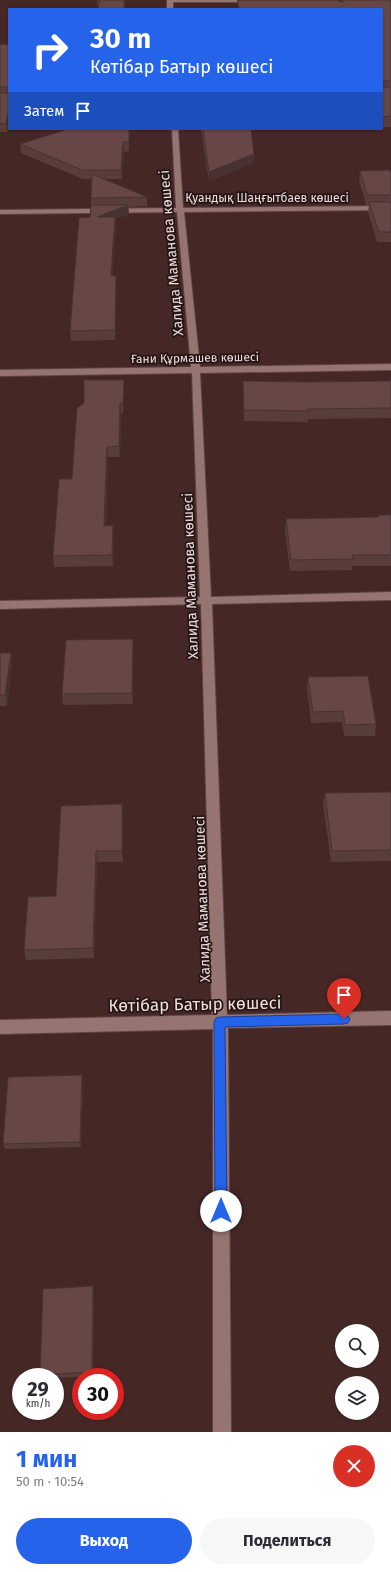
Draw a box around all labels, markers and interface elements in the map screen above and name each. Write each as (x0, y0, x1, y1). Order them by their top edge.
text: 30 m (90, 22, 151, 55)
icon: right (24, 24, 76, 76)
text: Көтібар Батыр көшесі (90, 56, 273, 78)
icon: arrive (72, 100, 94, 122)
text: Затем (24, 102, 64, 120)
street label: Халида Маманова көшесі (156, 169, 187, 337)
street label: Қуандық Шаңғытбаев көшесі (185, 191, 349, 205)
street label: Ғани Құрмашев көшесі (131, 350, 259, 366)
street label: Халида Маманова көшесі (179, 492, 202, 659)
street label: Халида Маманова көшесі (191, 815, 214, 982)
pin (327, 978, 361, 1019)
icon: arrive (333, 984, 355, 1006)
street label: Көтібар Батыр көшесі (108, 992, 282, 1017)
position arrow (200, 1190, 242, 1232)
map controls (335, 1324, 379, 1420)
button: search (335, 1324, 379, 1368)
speed limit sign: 30 (72, 1368, 124, 1420)
button: layers (335, 1376, 379, 1420)
text: 29 (27, 1377, 49, 1401)
text: km/h (26, 1398, 50, 1410)
text: 1 мин (16, 1445, 77, 1473)
button: close (333, 1445, 375, 1487)
text: 50 m · 10:54 (16, 1474, 84, 1489)
button: Выход (16, 1518, 192, 1564)
button: Поделиться (200, 1518, 375, 1564)

